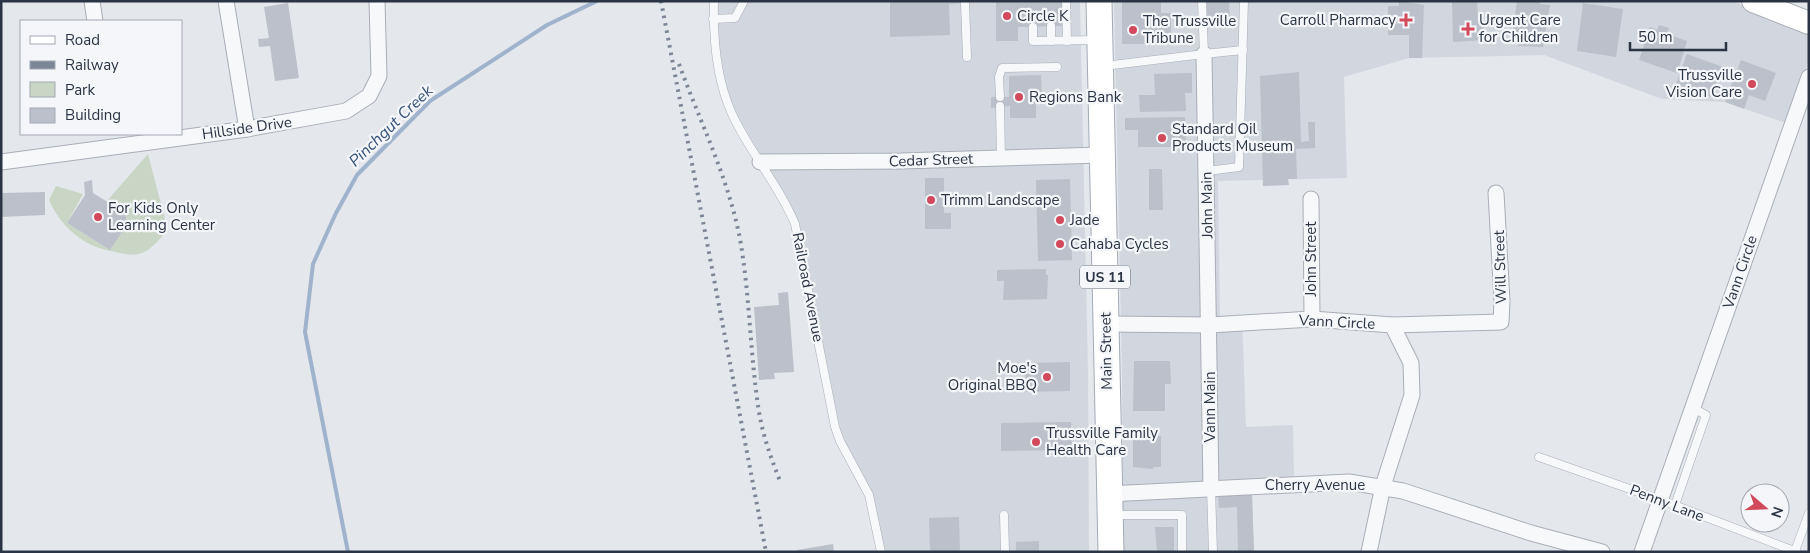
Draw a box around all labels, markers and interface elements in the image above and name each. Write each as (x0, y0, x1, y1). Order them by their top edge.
place label: Circle K (1017, 6, 1069, 26)
marker: Circle K (1001, 10, 1013, 22)
place label: Carroll Pharmacy (1280, 10, 1396, 30)
place label: Urgent Care for Children (1479, 10, 1561, 47)
place label: The Trussville Tribune (1143, 11, 1236, 48)
marker: Carroll Pharmacy (1400, 14, 1412, 26)
legend (20, 20, 182, 135)
scale bar (1630, 20, 1726, 52)
marker: Urgent Care for Children (1461, 22, 1475, 36)
marker: The Trussville Tribune (1127, 24, 1139, 36)
text: 50 m (1638, 27, 1673, 47)
text: Road (65, 30, 100, 50)
text: Railway (65, 55, 119, 75)
place label: Trussville Vision Care (1665, 65, 1742, 102)
marker: Trussville Vision Care (1746, 78, 1758, 90)
text: Park (65, 80, 95, 100)
water label: Pinchgut Creek (344, 80, 439, 172)
place label: Regions Bank (1029, 87, 1122, 107)
marker: Regions Bank (1013, 91, 1025, 103)
text: Building (65, 105, 121, 125)
street label: Hillside Drive (201, 112, 293, 144)
place label: Standard Oil Products Museum (1172, 119, 1293, 156)
marker: Standard Oil Products Museum (1156, 132, 1168, 144)
street label: Cedar Street (888, 149, 974, 171)
street label: John Main (1196, 171, 1218, 240)
place label: Trimm Landscape (941, 190, 1059, 210)
marker: Trimm Landscape (925, 194, 937, 206)
place label: For Kids Only Learning Center (108, 198, 216, 235)
place label: Jade (1069, 210, 1100, 230)
marker: For Kids Only Learning Center (92, 211, 104, 223)
marker: Jade (1054, 214, 1066, 226)
street label: John Street (1301, 221, 1321, 298)
street label: Will Street (1489, 229, 1511, 304)
street label: Railroad Avenue (788, 231, 828, 343)
street label: Vann Circle (1718, 233, 1762, 312)
place label: Cahaba Cycles (1070, 234, 1169, 254)
marker: Cahaba Cycles (1054, 238, 1066, 250)
road number: US 11 (1080, 266, 1130, 288)
street label: Vann Circle (1297, 310, 1376, 334)
street label: Main Street (1095, 311, 1117, 390)
place label: Moe's Original BBQ (948, 358, 1037, 395)
marker: Moe's Original BBQ (1041, 371, 1053, 383)
street label: Vann Main (1200, 371, 1220, 444)
place label: Trussville Family Health Care (1046, 423, 1158, 460)
marker: Trussville Family Health Care (1030, 436, 1042, 448)
street label: Cherry Avenue (1265, 475, 1365, 495)
street label: Penny Lane (1627, 480, 1707, 526)
north arrow (1740, 483, 1790, 533)
text: N (1766, 504, 1788, 520)

